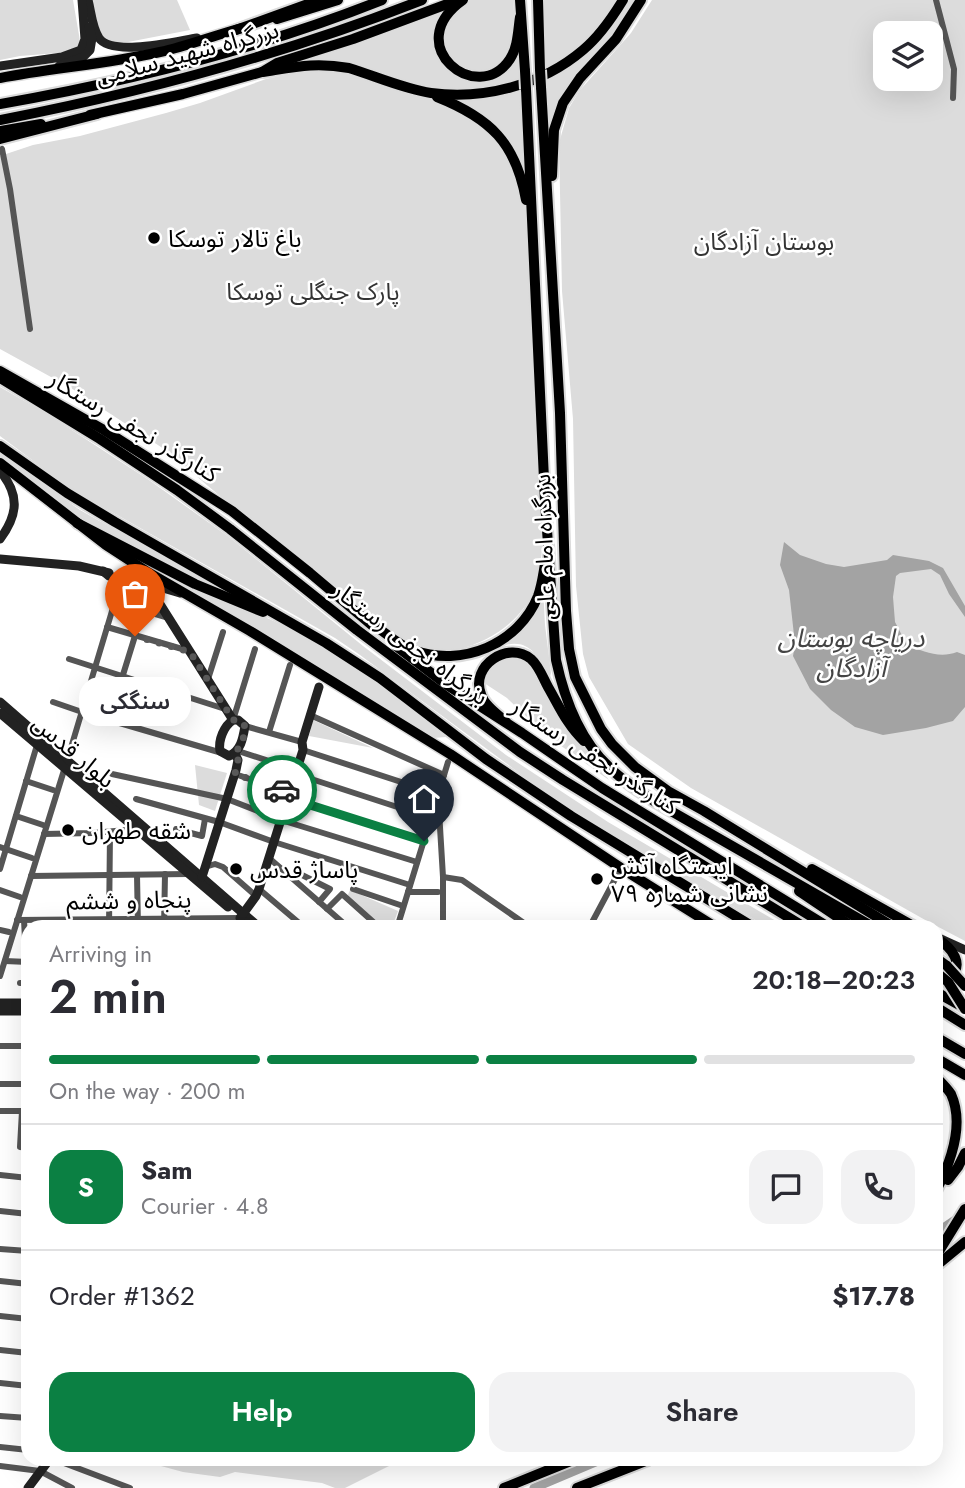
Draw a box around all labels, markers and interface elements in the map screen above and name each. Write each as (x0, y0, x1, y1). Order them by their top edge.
street label: بزرگراه شهید سلامی (91, 12, 283, 94)
map controls (873, 21, 943, 91)
button: layers (873, 21, 943, 91)
place label: باغ تالار توسکا (168, 221, 301, 256)
park label: بوستان آزادگان (694, 224, 834, 259)
marker: باغ تالار توسکا (146, 230, 162, 246)
park label: پارک جنگلی توسکا (226, 274, 400, 309)
street label: کنارگذر نجفی رستگار (41, 361, 227, 492)
street label: بزرگراه امام علی (524, 473, 565, 621)
pin (105, 564, 165, 636)
street label: بزرگراه نجفی رستگار (325, 572, 496, 713)
icon: bag (116, 575, 154, 613)
water label: دریاچه بوستان آزادگان (777, 619, 925, 687)
callout: سنگکی (79, 678, 191, 727)
text: سنگکی (100, 684, 170, 718)
street label: کنارگذر نجفی رستگار (503, 688, 687, 824)
street label: بلوار قدس (25, 706, 123, 796)
courier (247, 755, 317, 825)
pin (394, 769, 454, 841)
icon: car (263, 771, 301, 809)
icon: home (405, 780, 443, 818)
place label: شقه طهران (82, 813, 191, 848)
marker: شقه طهران (60, 822, 76, 838)
place label: ایستگاه آتش نشانی شماره ۷۹ (611, 848, 768, 911)
place label: پاساژ قدس (250, 852, 358, 887)
marker: پاساژ قدس (228, 861, 244, 877)
marker: ایستگاه آتش نشانی شماره ۷۹ (589, 871, 605, 887)
street label: پنجاه و ششم (66, 881, 192, 919)
text: Arriving in (49, 937, 152, 971)
text: 20:18–20:23 (752, 961, 915, 999)
text: 2 min (49, 964, 167, 1030)
text: On the way · 200 m (49, 1074, 245, 1108)
button: chat (749, 1150, 823, 1224)
button: phone (841, 1150, 915, 1224)
text: Sam (141, 1151, 193, 1189)
text: S (78, 1168, 94, 1206)
text: Courier · 4.8 (141, 1189, 269, 1223)
text: Order #1362 (49, 1277, 195, 1315)
text: $17.78 (832, 1277, 915, 1315)
button: Help (49, 1372, 475, 1452)
button: Share (489, 1372, 915, 1452)

